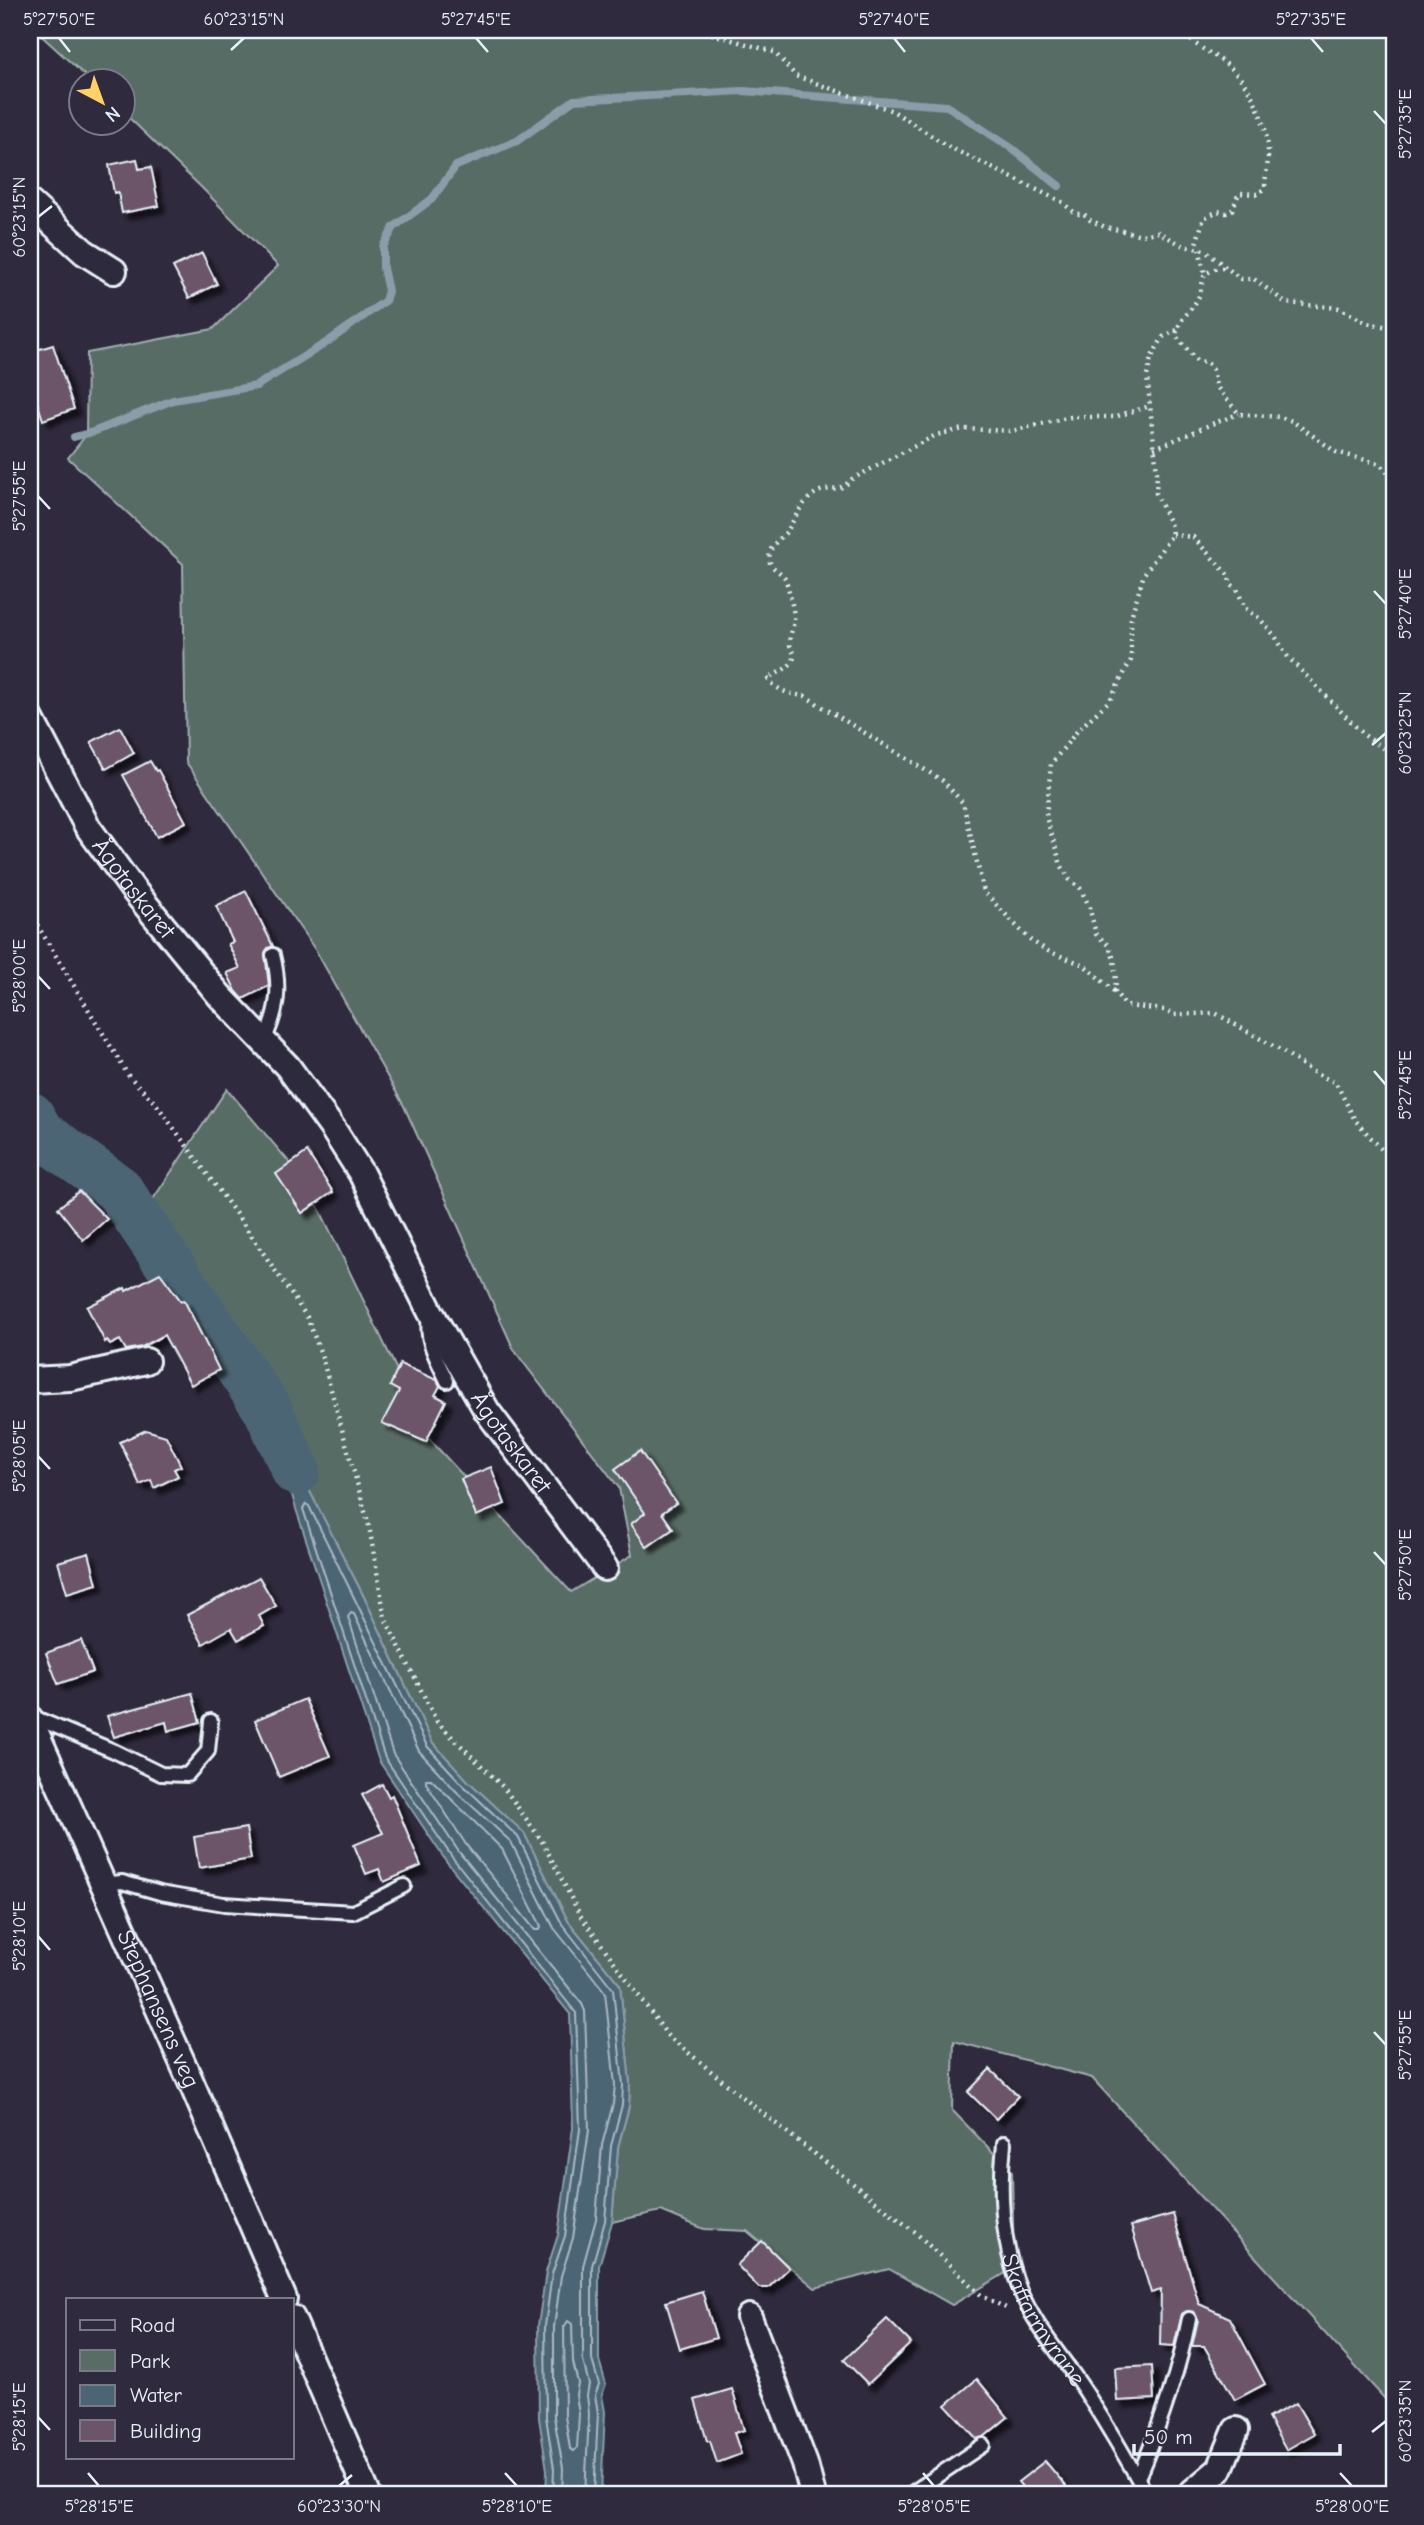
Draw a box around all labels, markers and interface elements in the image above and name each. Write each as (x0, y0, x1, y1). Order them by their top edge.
text: 5°27'50"E (23, 9, 95, 30)
text: 60°23'15"N (204, 9, 284, 30)
text: 5°27'45"E (441, 9, 511, 30)
text: 5°27'40"E (858, 9, 930, 30)
text: 5°27'35"E (1276, 9, 1346, 30)
north arrow (66, 66, 136, 136)
text: 5°27'35"E (1395, 89, 1416, 159)
text: N (101, 102, 124, 126)
text: 60°23'15"N (9, 177, 30, 257)
text: 5°27'55"E (9, 460, 30, 531)
text: 5°27'40"E (1395, 568, 1416, 640)
text: 60°23'25"N (1395, 691, 1416, 775)
street label: Ågotaskaret (86, 831, 182, 945)
text: 5°28'00"E (9, 939, 30, 1013)
text: 5°27'45"E (1395, 1050, 1416, 1120)
street label: Ågotaskaret (465, 1386, 558, 1500)
text: 5°28'05"E (9, 1419, 30, 1492)
text: 5°27'50"E (1395, 1529, 1416, 1601)
text: 5°28'10"E (9, 1901, 30, 1971)
street label: Stephansens veg (111, 1925, 206, 2092)
text: 5°27'55"E (1395, 2009, 1416, 2080)
street label: Skaffarmyrane (995, 2251, 1092, 2391)
legend (66, 2298, 294, 2458)
text: Road (130, 2313, 175, 2337)
text: Park (130, 2349, 170, 2373)
text: 60°23'35"N (1395, 2380, 1416, 2462)
text: 5°28'15"E (9, 2382, 30, 2452)
text: Water (130, 2383, 183, 2407)
scale bar (1134, 2413, 1340, 2457)
text: Building (130, 2419, 202, 2443)
text: 50 m (1144, 2425, 1193, 2449)
text: 5°28'15"E (64, 2496, 134, 2517)
text: 60°23'30"N (297, 2496, 381, 2517)
text: 5°28'10"E (482, 2496, 552, 2517)
text: 5°28'05"E (898, 2496, 971, 2517)
text: 5°28'00"E (1315, 2496, 1389, 2517)

